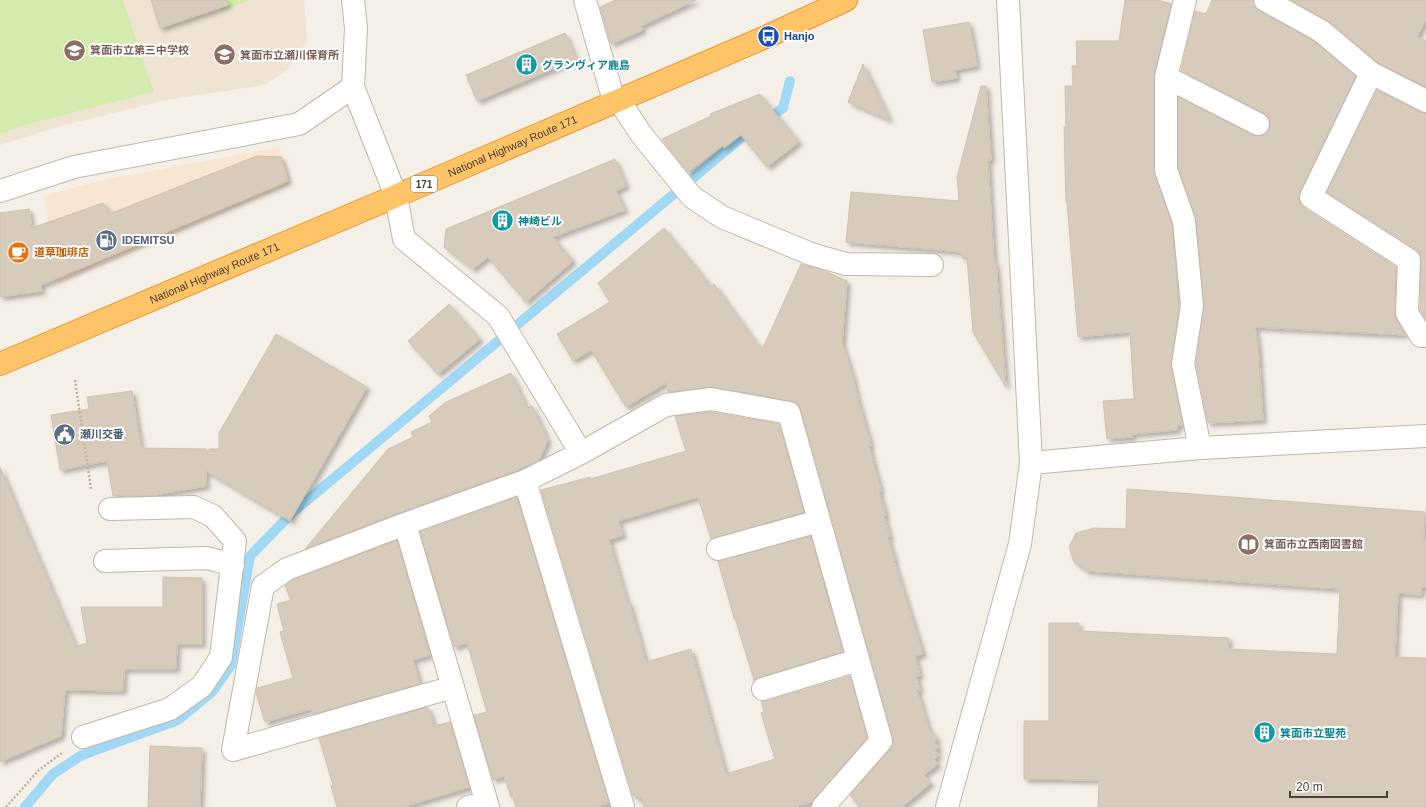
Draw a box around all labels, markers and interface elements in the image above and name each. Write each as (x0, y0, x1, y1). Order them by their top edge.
bus stop icon: Hanjo (755, 23, 781, 49)
place label: Hanjo (784, 30, 815, 42)
school or university icon: 箕面市立第三中学校 (62, 37, 88, 63)
school or university icon: 箕面市立瀬川保育所 (212, 42, 238, 68)
place label: 箕面市立第三中学校 (90, 44, 189, 56)
place label: 箕面市立瀬川保育所 (240, 49, 339, 61)
building icon: グランヴィア鹿島 (514, 52, 540, 78)
place label: グランヴィア鹿島 (542, 59, 630, 71)
street label: National Highway Route 171 (446, 113, 579, 179)
road number: 171 (411, 176, 437, 192)
building icon: 神崎ビル (490, 208, 516, 234)
place label: 神崎ビル (518, 215, 562, 227)
fuel station icon: IDEMITSU (93, 227, 119, 253)
place label: IDEMITSU (122, 234, 175, 246)
cafe icon: 道草珈琲店 (5, 239, 31, 265)
street label: National Highway Route 171 (148, 240, 281, 306)
place label: 道草珈琲店 (34, 246, 89, 258)
public building icon: 瀬川交番 (52, 421, 78, 447)
place label: 瀬川交番 (80, 428, 124, 440)
library icon: 箕面市立西南図書館 (1235, 531, 1261, 557)
place label: 箕面市立西南図書館 (1264, 538, 1363, 550)
building icon: 箕面市立聖苑 (1251, 720, 1277, 746)
place label: 箕面市立聖苑 (1280, 727, 1346, 739)
scale bar (1290, 773, 1387, 799)
text: 20 m (1296, 780, 1323, 794)

